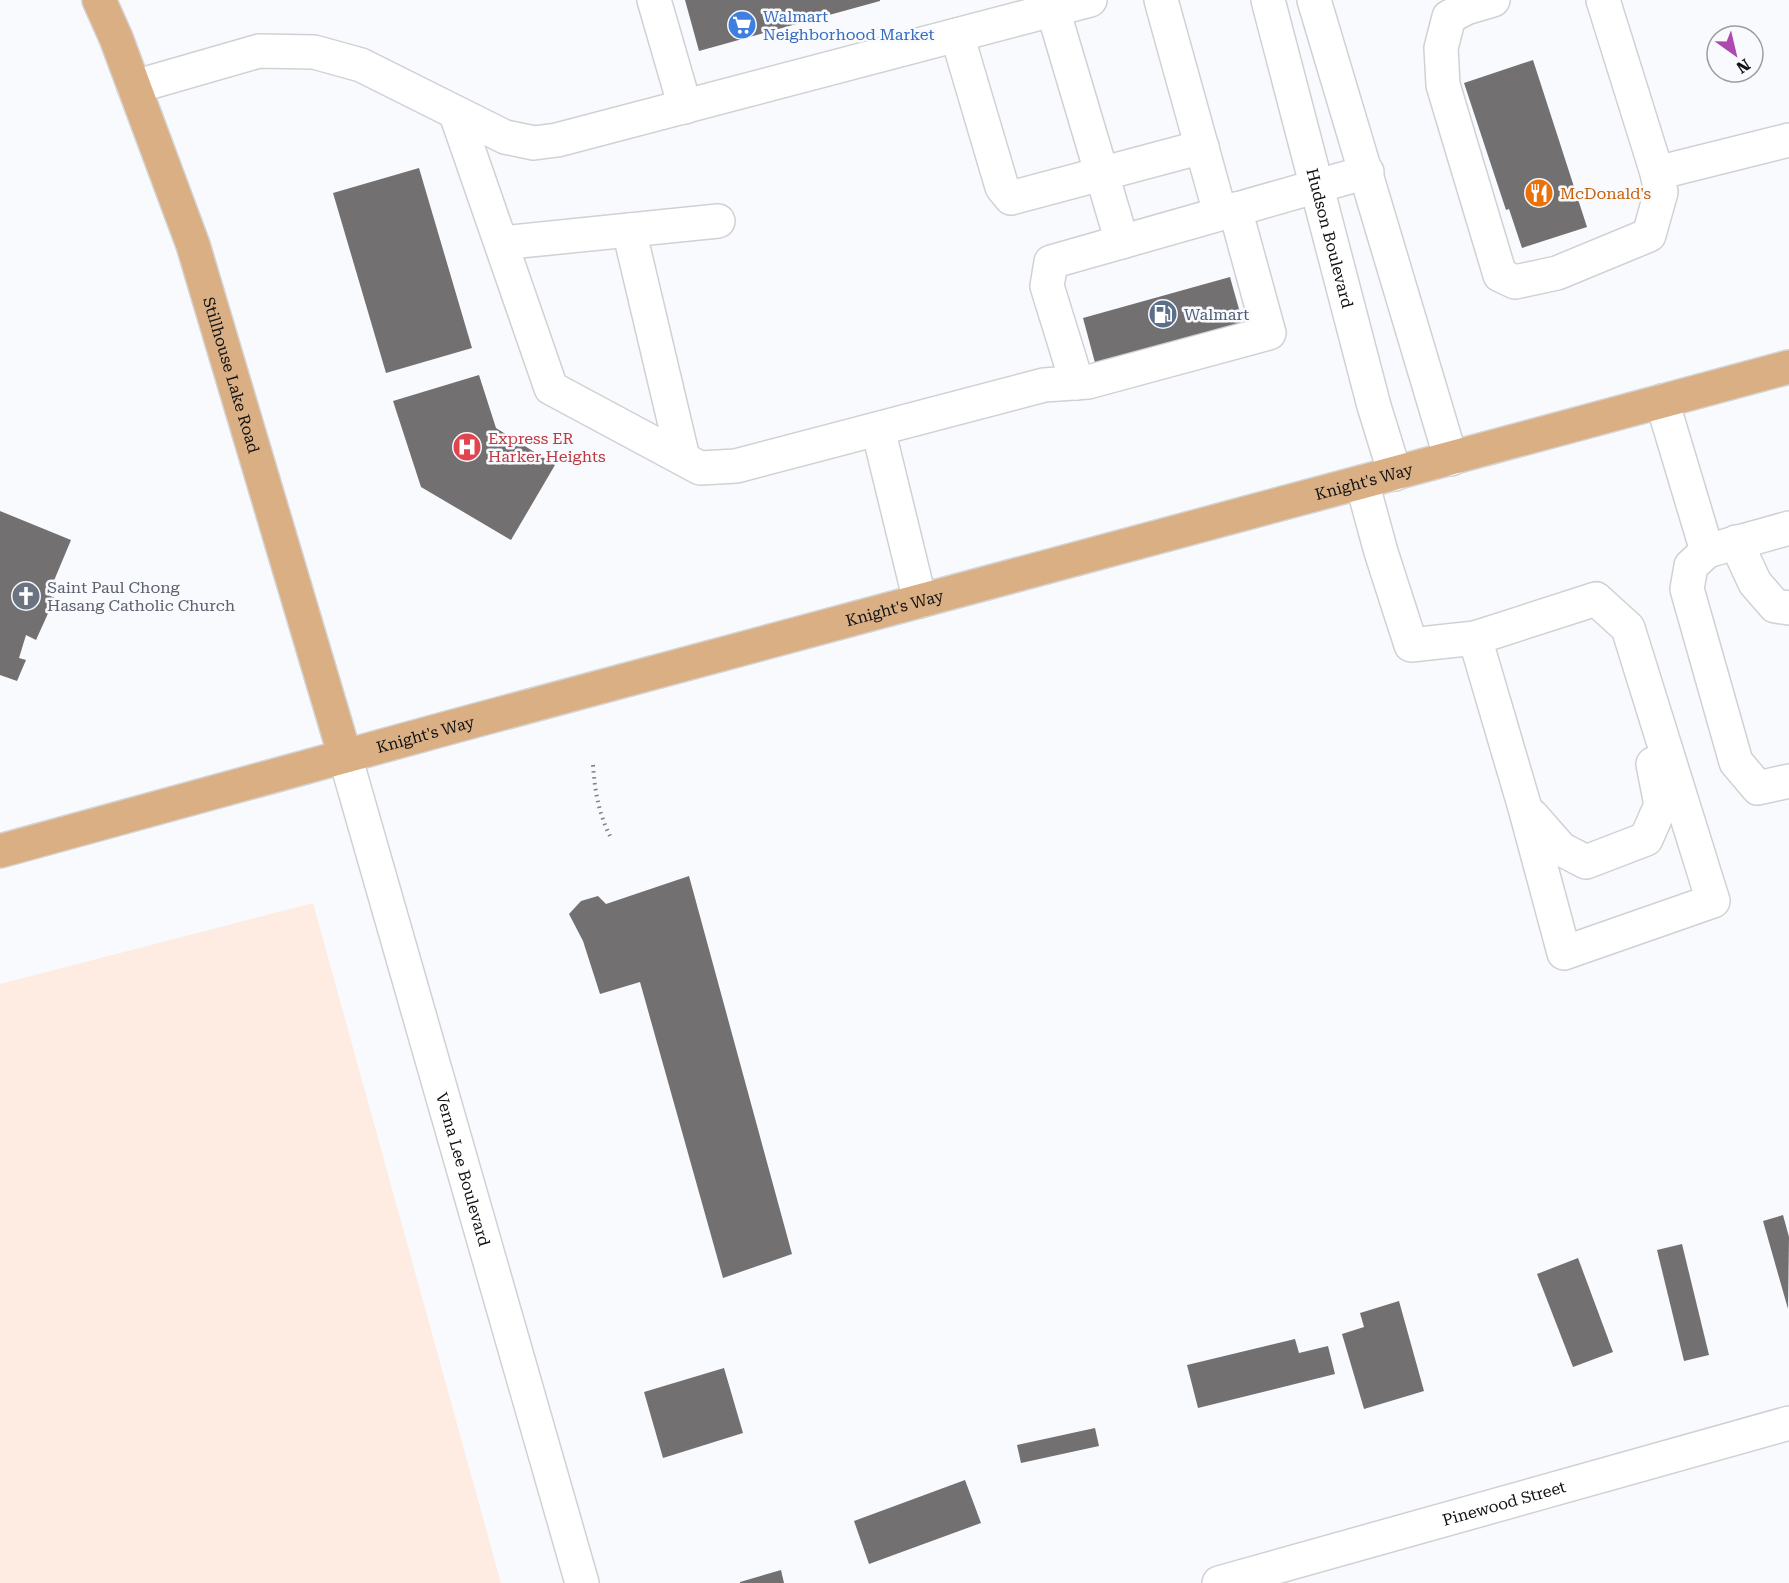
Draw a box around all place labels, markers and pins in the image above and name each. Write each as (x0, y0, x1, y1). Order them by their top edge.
place label: Walmart Neighborhood Market (763, 7, 935, 44)
supermarket icon: Walmart Neighborhood Market (726, 9, 758, 41)
restaurant icon: McDonald's (1523, 177, 1555, 209)
place label: McDonald's (1560, 184, 1652, 203)
fuel station icon: Walmart (1147, 298, 1179, 330)
place label: Walmart (1184, 305, 1249, 324)
place label: Express ER Harker Heights (488, 429, 606, 466)
hospital icon: Express ER Harker Heights (451, 431, 483, 463)
place label: Saint Paul Chong Hasang Catholic Church (47, 578, 235, 615)
church icon: Saint Paul Chong Hasang Catholic Church (10, 580, 42, 612)

